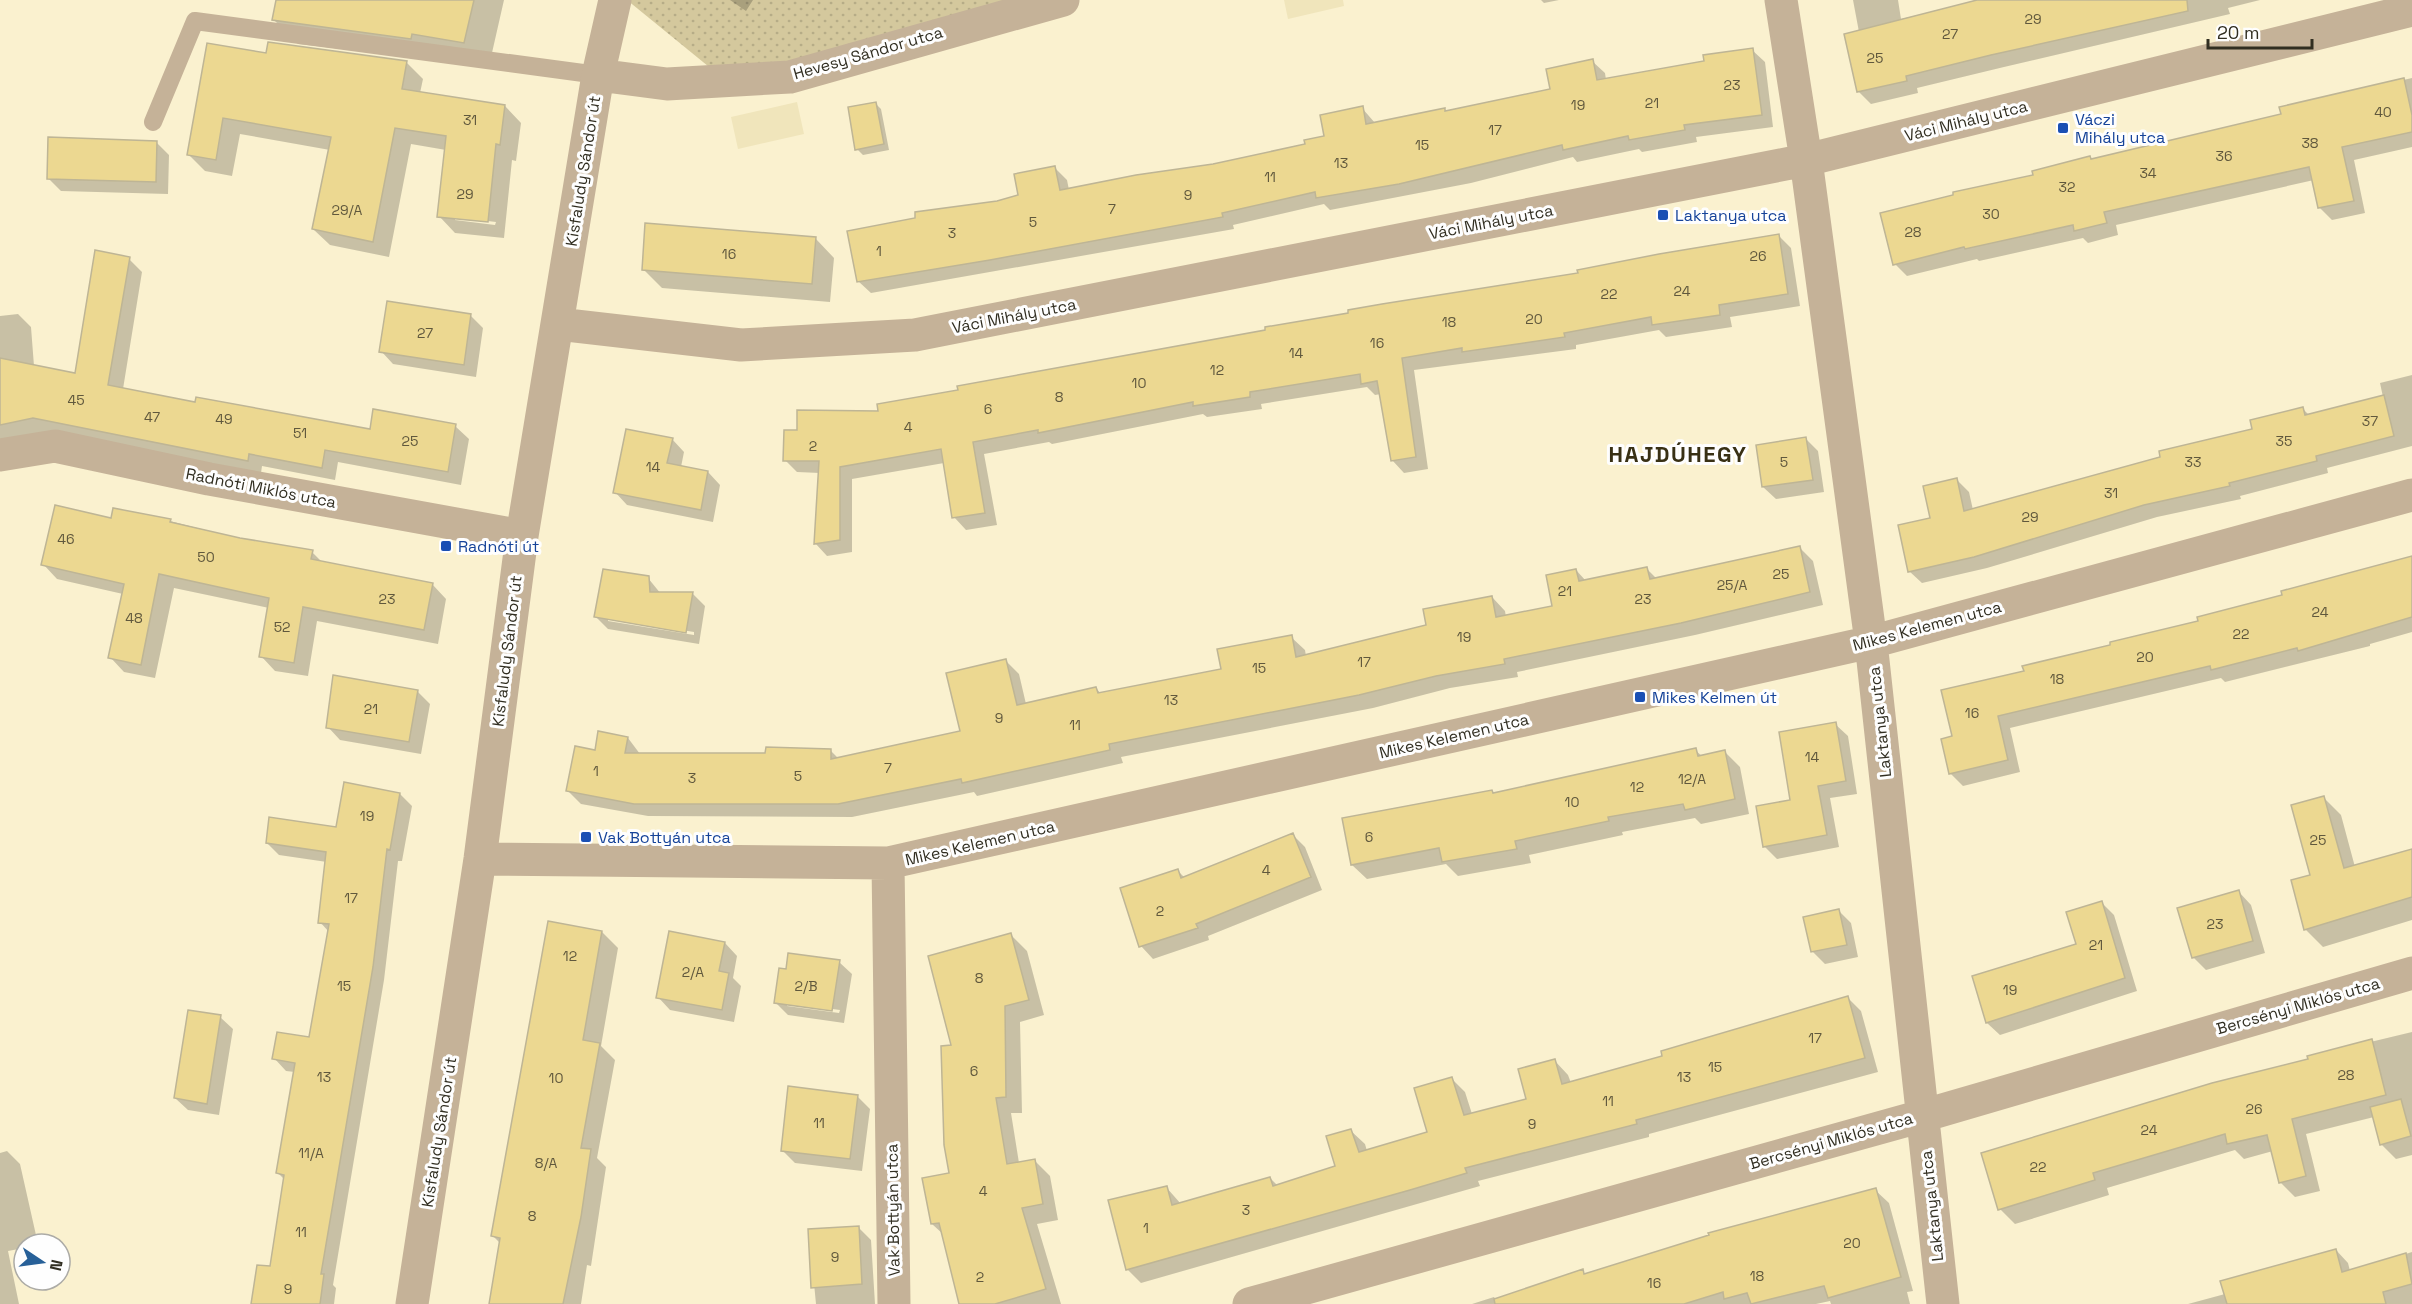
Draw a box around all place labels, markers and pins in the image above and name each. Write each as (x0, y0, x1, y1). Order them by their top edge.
place label: Váczi Mihály utca (2075, 109, 2165, 148)
marker: Váczi Mihály utca (2056, 121, 2070, 135)
place label: Laktanya utca (1675, 205, 1786, 226)
marker: Laktanya utca (1656, 208, 1670, 222)
place label: Radnóti út (458, 536, 539, 557)
marker: Radnóti út (439, 539, 453, 553)
place label: Mikes Kelmen út (1652, 687, 1777, 708)
marker: Mikes Kelmen út (1633, 690, 1647, 704)
place label: Vak Bottyán utca (598, 827, 731, 848)
marker: Vak Bottyán utca (579, 830, 593, 844)

